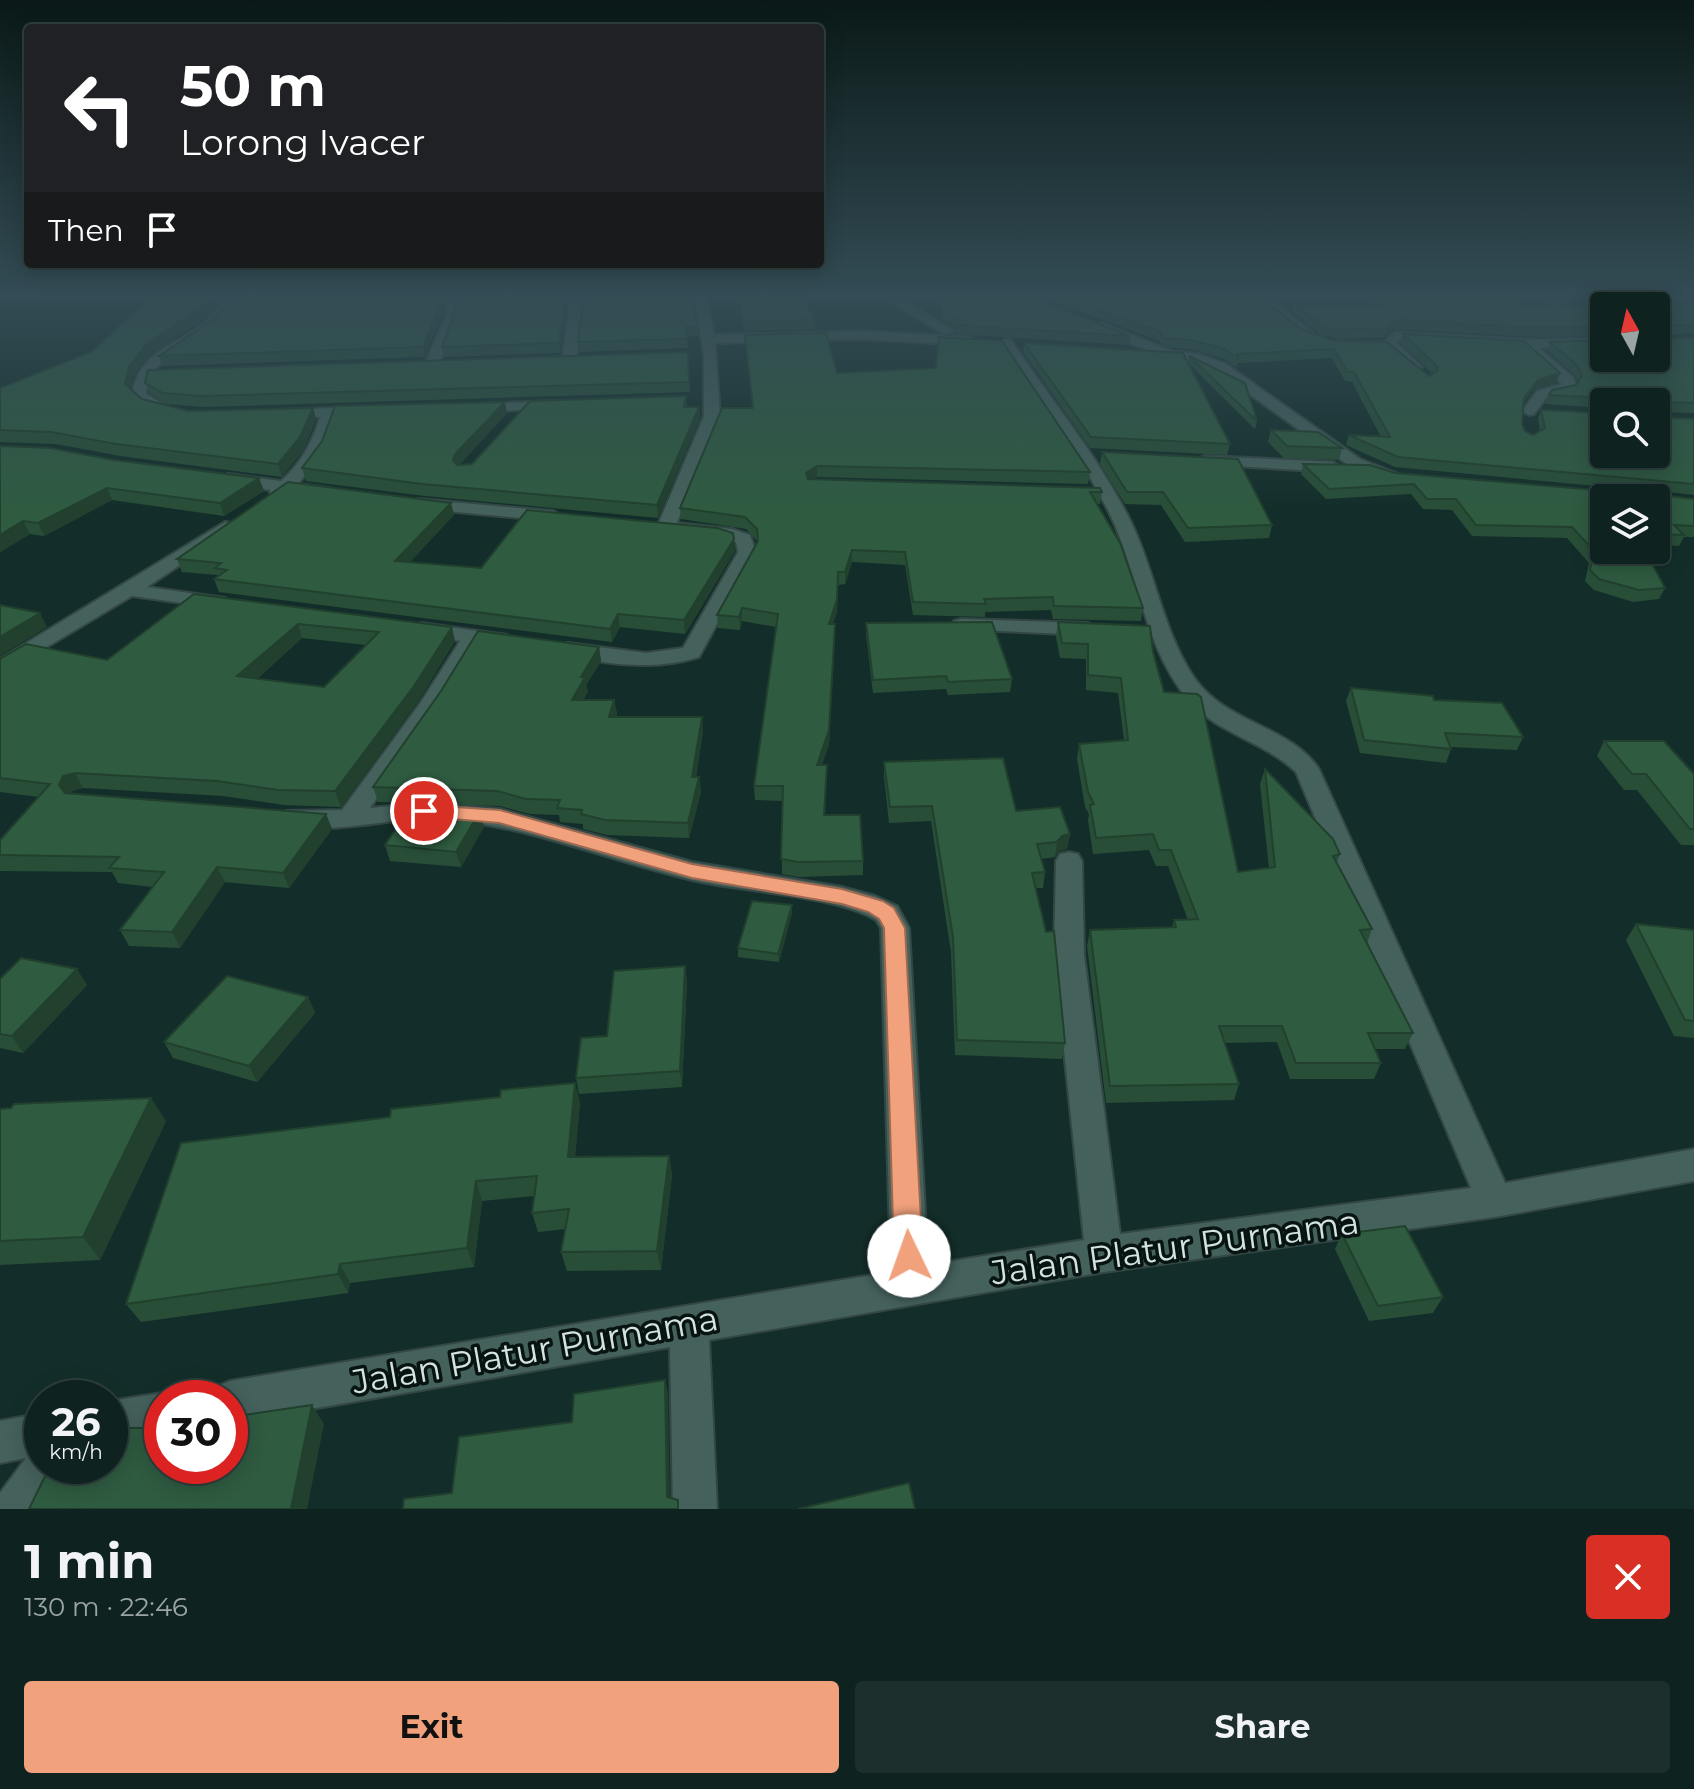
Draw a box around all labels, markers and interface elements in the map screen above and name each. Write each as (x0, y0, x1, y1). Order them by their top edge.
text: 50 m (180, 52, 326, 120)
icon: left (48, 56, 152, 160)
text: Lorong Ivacer (180, 120, 426, 164)
icon: arrive (140, 208, 184, 252)
text: Then (48, 212, 124, 249)
north arrow (1590, 292, 1670, 372)
map controls (1590, 292, 1670, 564)
button: search (1590, 388, 1670, 468)
button: layers (1590, 484, 1670, 564)
pin (390, 777, 458, 845)
icon: arrive (402, 789, 446, 833)
street label: Jalan Platur Purnama (987, 1200, 1362, 1294)
position arrow (867, 1214, 951, 1298)
street label: Jalan Platur Purnama (348, 1297, 721, 1403)
speed limit sign: 30 (144, 1380, 248, 1484)
text: 26 (51, 1397, 101, 1446)
text: km/h (49, 1440, 103, 1464)
text: 1 min (24, 1532, 154, 1590)
button: close (1586, 1535, 1670, 1619)
text: 130 m · 22:46 (24, 1591, 188, 1623)
button: Exit (24, 1681, 839, 1773)
button: Share (855, 1681, 1670, 1773)

